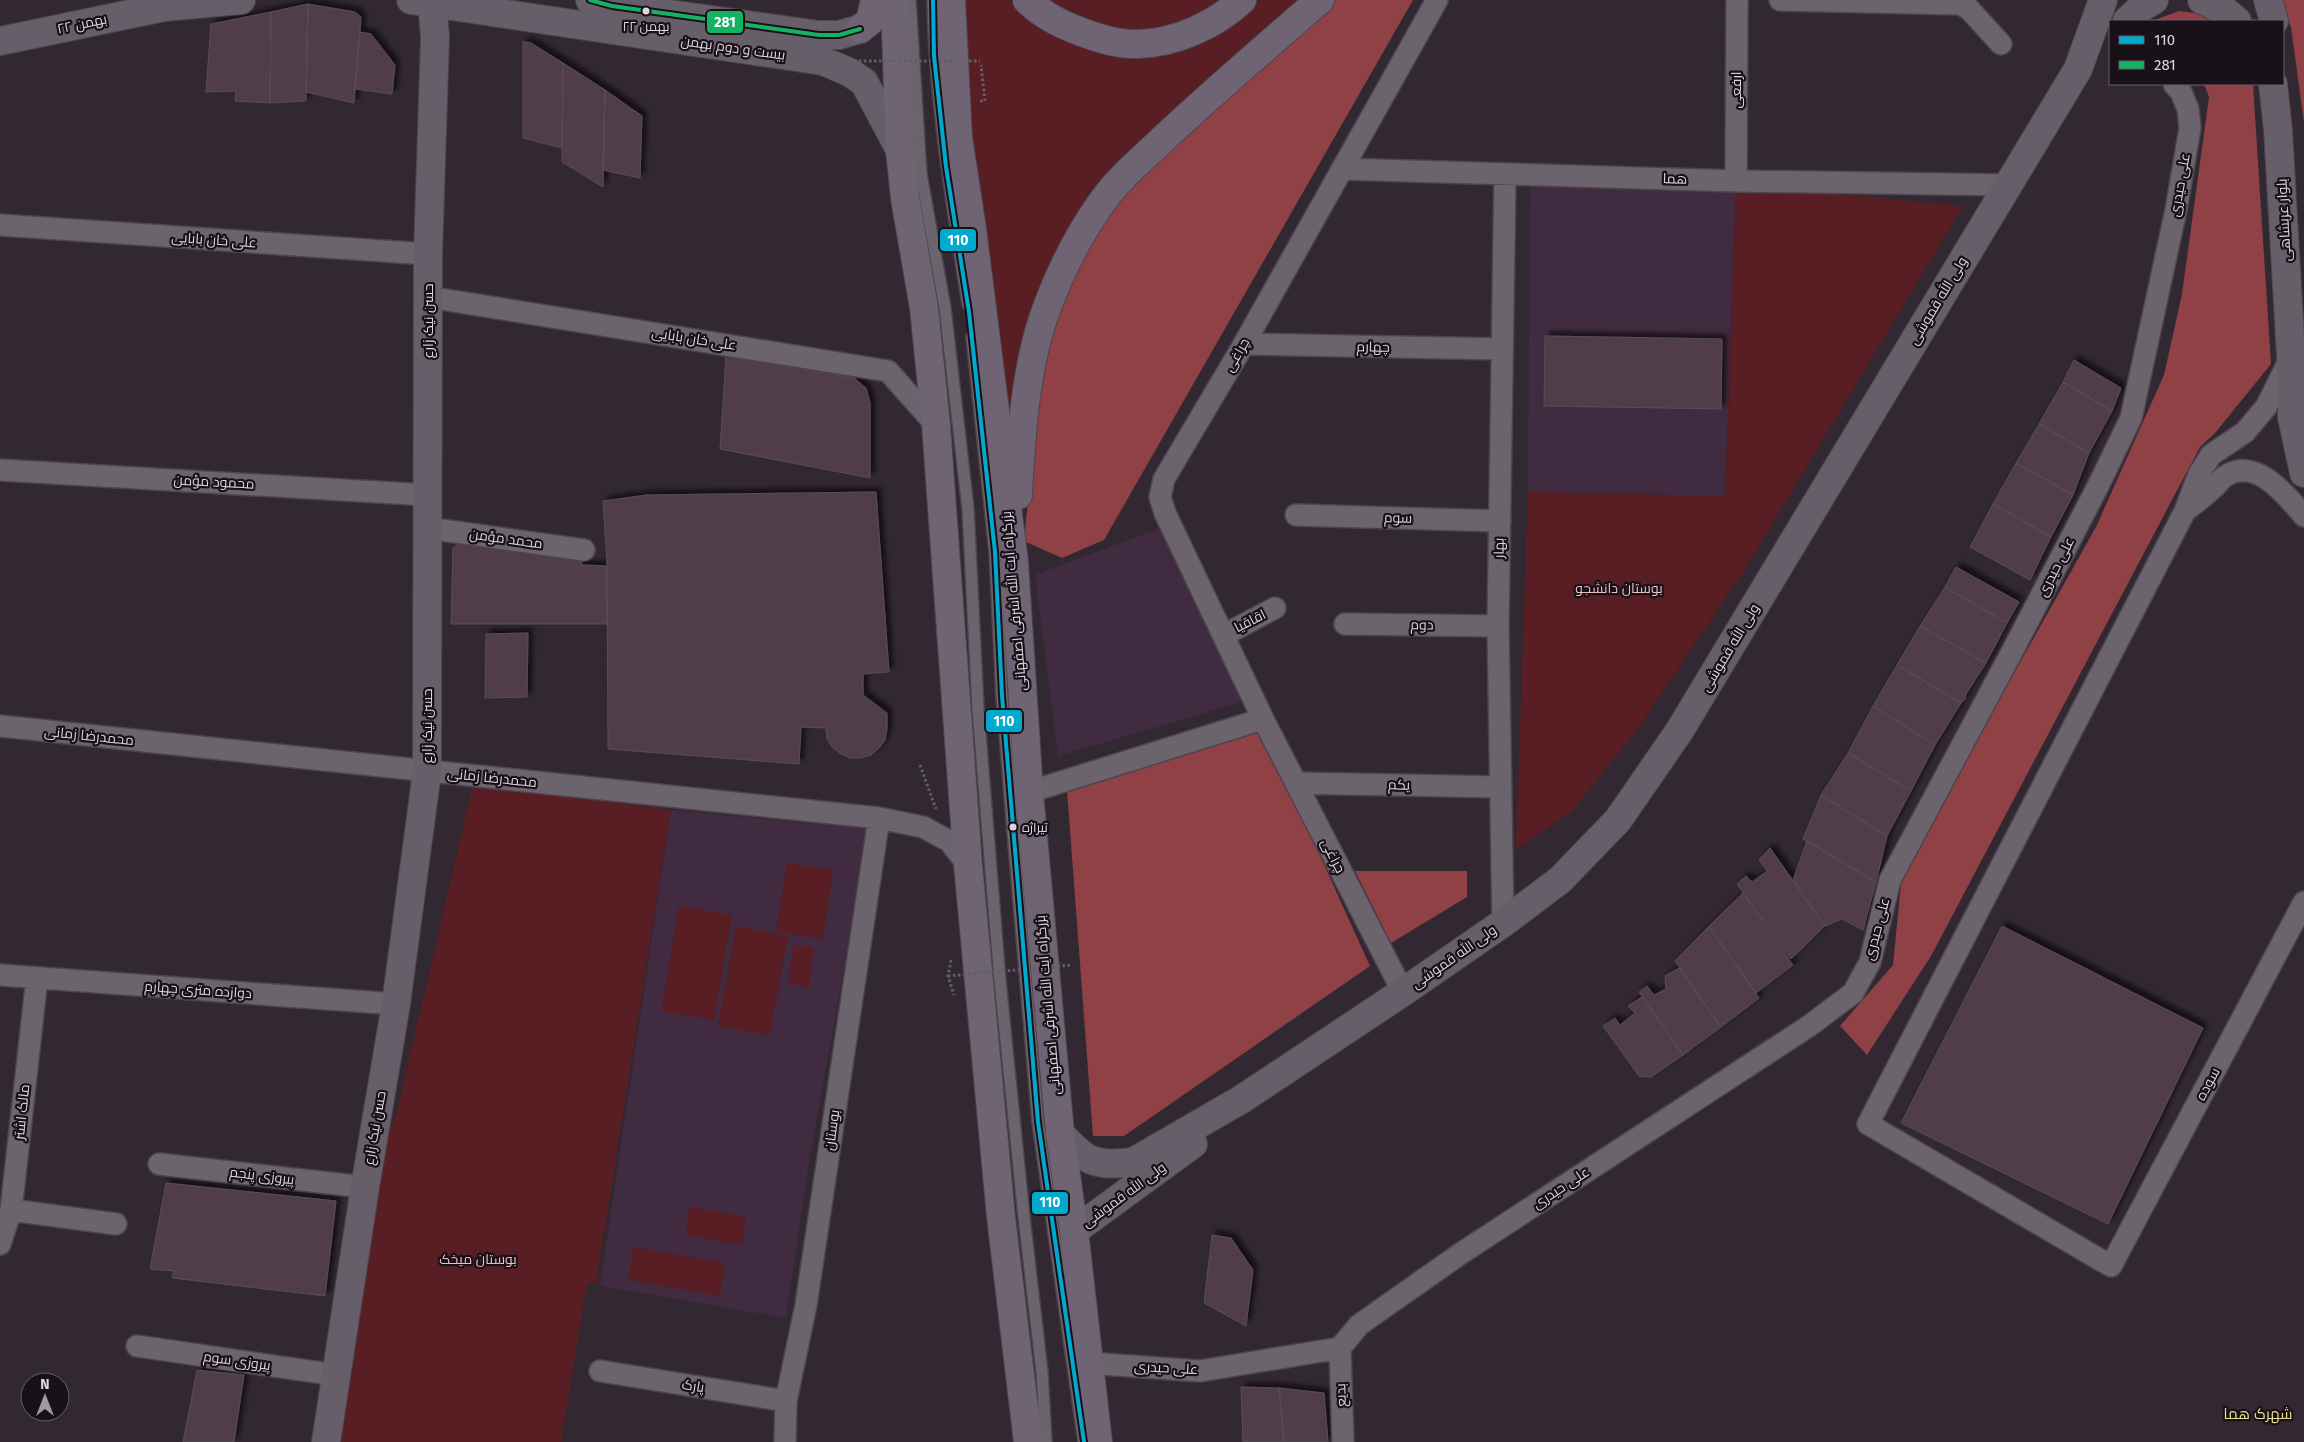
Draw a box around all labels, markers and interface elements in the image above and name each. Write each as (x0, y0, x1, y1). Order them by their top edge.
marker: ۲۲ بهمن (641, 6, 651, 16)
street label: ۲۲ بهمن (55, 10, 109, 38)
line badge: 281 (706, 10, 744, 34)
text: 281 (714, 14, 736, 31)
place label: ۲۲ بهمن (622, 19, 670, 34)
legend (2109, 20, 2284, 85)
text: 110 (2154, 31, 2175, 49)
street label: بیست و دوم بهمن (679, 32, 786, 65)
text: 281 (2154, 56, 2176, 74)
street label: ارفعی (1728, 71, 1745, 109)
street label: علی حیدری (2166, 152, 2194, 218)
street label: هما (1662, 170, 1688, 188)
street label: بلوار عربشاهی (2273, 178, 2295, 262)
line badge: 110 (939, 228, 977, 252)
street label: علی خان بابایی (171, 229, 257, 251)
text: 110 (948, 232, 968, 249)
street label: ولی الله قموشی (1904, 253, 1971, 348)
street label: حسن نیک زارع (420, 284, 437, 358)
street label: علی خان بابایی (650, 324, 738, 354)
street label: چراغی (1221, 335, 1254, 376)
street label: چهارم (1356, 338, 1390, 357)
street label: محمود مؤمن (173, 471, 255, 493)
street label: سوم (1383, 509, 1413, 528)
street label: بزرگراه آیت الله اشرفی اصفهانی (997, 510, 1030, 692)
street label: محمد مؤمن (468, 525, 544, 553)
street label: علی حیدری (2034, 535, 2078, 599)
street label: بهار (1490, 537, 1508, 560)
park label: بوستان دانشجو (1575, 580, 1663, 597)
street label: ولی الله قموشی (1696, 600, 1763, 695)
street label: اقاقیا (1231, 606, 1269, 636)
street label: دوم (1410, 616, 1434, 635)
street label: حسن نیک زارع (419, 689, 436, 763)
line badge: 110 (985, 709, 1023, 733)
text: 110 (994, 713, 1014, 730)
street label: محمدرضا زمانی (43, 723, 135, 749)
street label: محمدرضا زمانی (446, 765, 538, 791)
street label: یکم (1388, 776, 1410, 795)
place label: تیراژه (1022, 820, 1048, 835)
marker: تیراژه (1008, 822, 1018, 832)
street label: چراغی (1316, 836, 1349, 877)
street label: علی حیدری (1860, 896, 1894, 962)
street label: بزرگراه آیت الله اشرفی اصفهانی (1031, 914, 1064, 1096)
street label: ولی الله قموشی (1408, 921, 1500, 993)
street label: دوازده متری چهارم (144, 978, 252, 1003)
street label: سوده (2192, 1065, 2224, 1103)
street label: مالک اشتر (11, 1083, 33, 1142)
street label: حسن نیک زارع (360, 1090, 390, 1166)
street label: بوستان (821, 1109, 843, 1151)
street label: ولی الله قموشی (1078, 1158, 1169, 1231)
street label: علی حیدری (1529, 1163, 1593, 1213)
street label: پیروزی پنجم (229, 1164, 296, 1189)
line badge: 110 (1031, 1191, 1069, 1215)
text: 110 (1040, 1194, 1060, 1211)
park label: بوستان میخک (439, 1251, 517, 1268)
street label: پیروزی سوم (202, 1348, 272, 1375)
street label: علی حیدری (1133, 1358, 1199, 1378)
north arrow (20, 1372, 70, 1422)
text: N (40, 1376, 50, 1393)
street label: پارک (680, 1376, 706, 1397)
street label: بدیع (1332, 1383, 1350, 1407)
district label: شهرک هما (2223, 1405, 2293, 1424)

